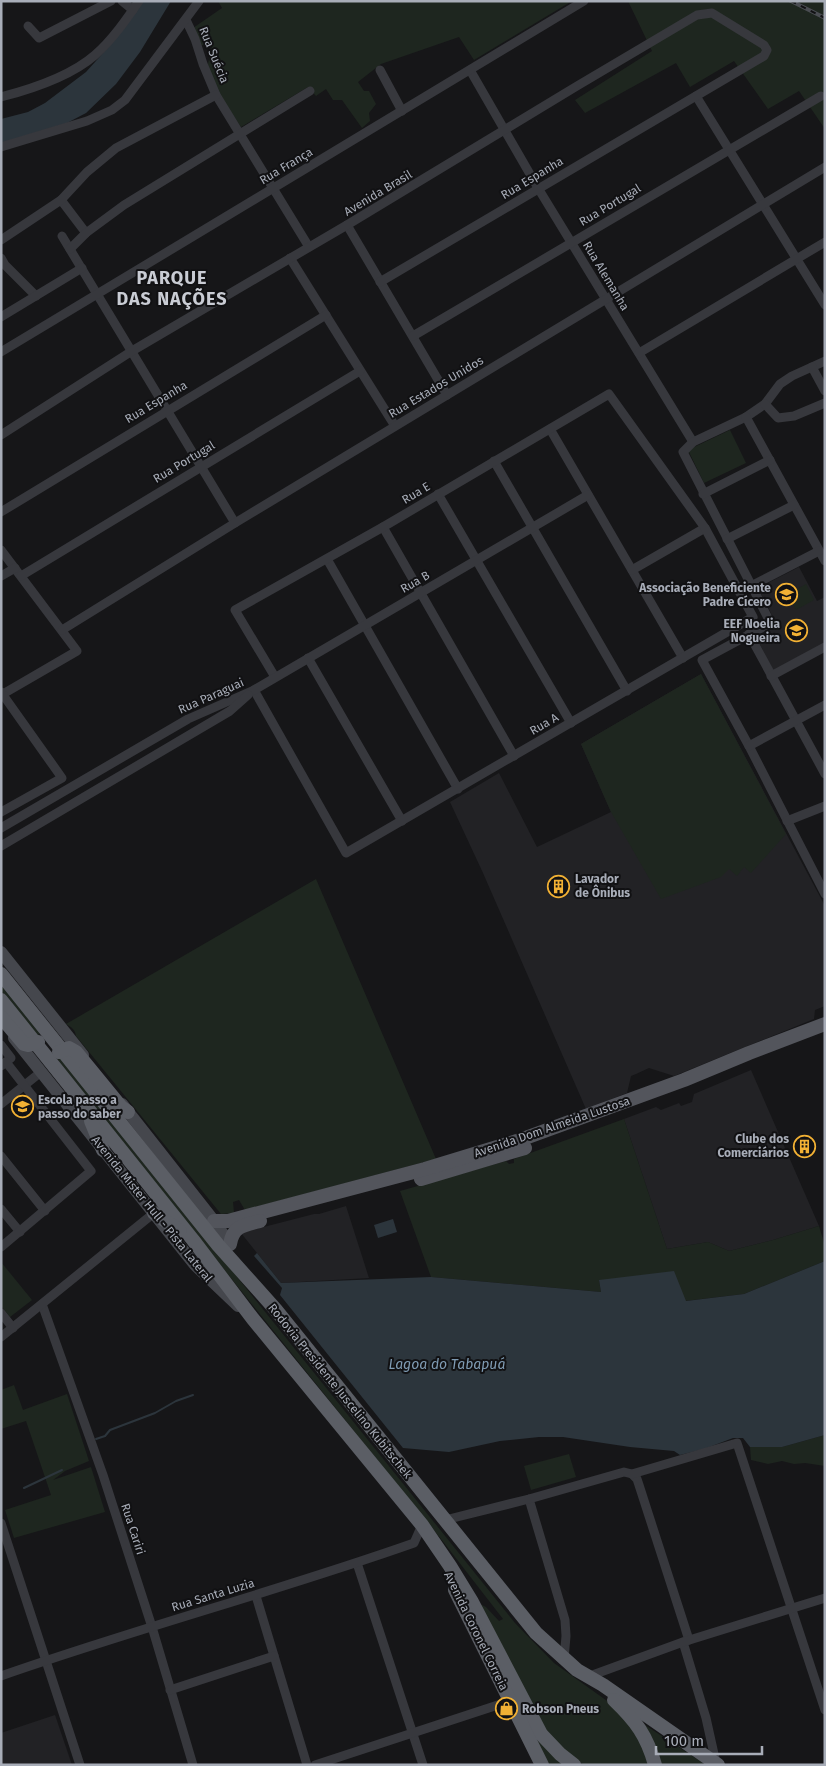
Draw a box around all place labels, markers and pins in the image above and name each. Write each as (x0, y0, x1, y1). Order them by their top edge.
place label: Associação Beneficiente Padre Cícero (638, 581, 771, 609)
school or university icon: Associação Beneficiente Padre Cícero (775, 583, 799, 607)
place label: EEF Noelia Nogueira (724, 617, 780, 645)
school or university icon: EEF Noelia Nogueira (784, 619, 808, 643)
place label: Lavador de Ônibus (575, 872, 630, 900)
building icon: Lavador de Ônibus (547, 874, 571, 898)
place label: Escola passo a passo do saber (38, 1093, 121, 1121)
school or university icon: Escola passo a passo do saber (10, 1095, 34, 1119)
place label: Clube dos Comerciários (717, 1132, 789, 1160)
building icon: Clube dos Comerciários (793, 1134, 817, 1158)
shop icon: Robson Pneus (494, 1697, 518, 1721)
place label: Robson Pneus (522, 1702, 599, 1716)

